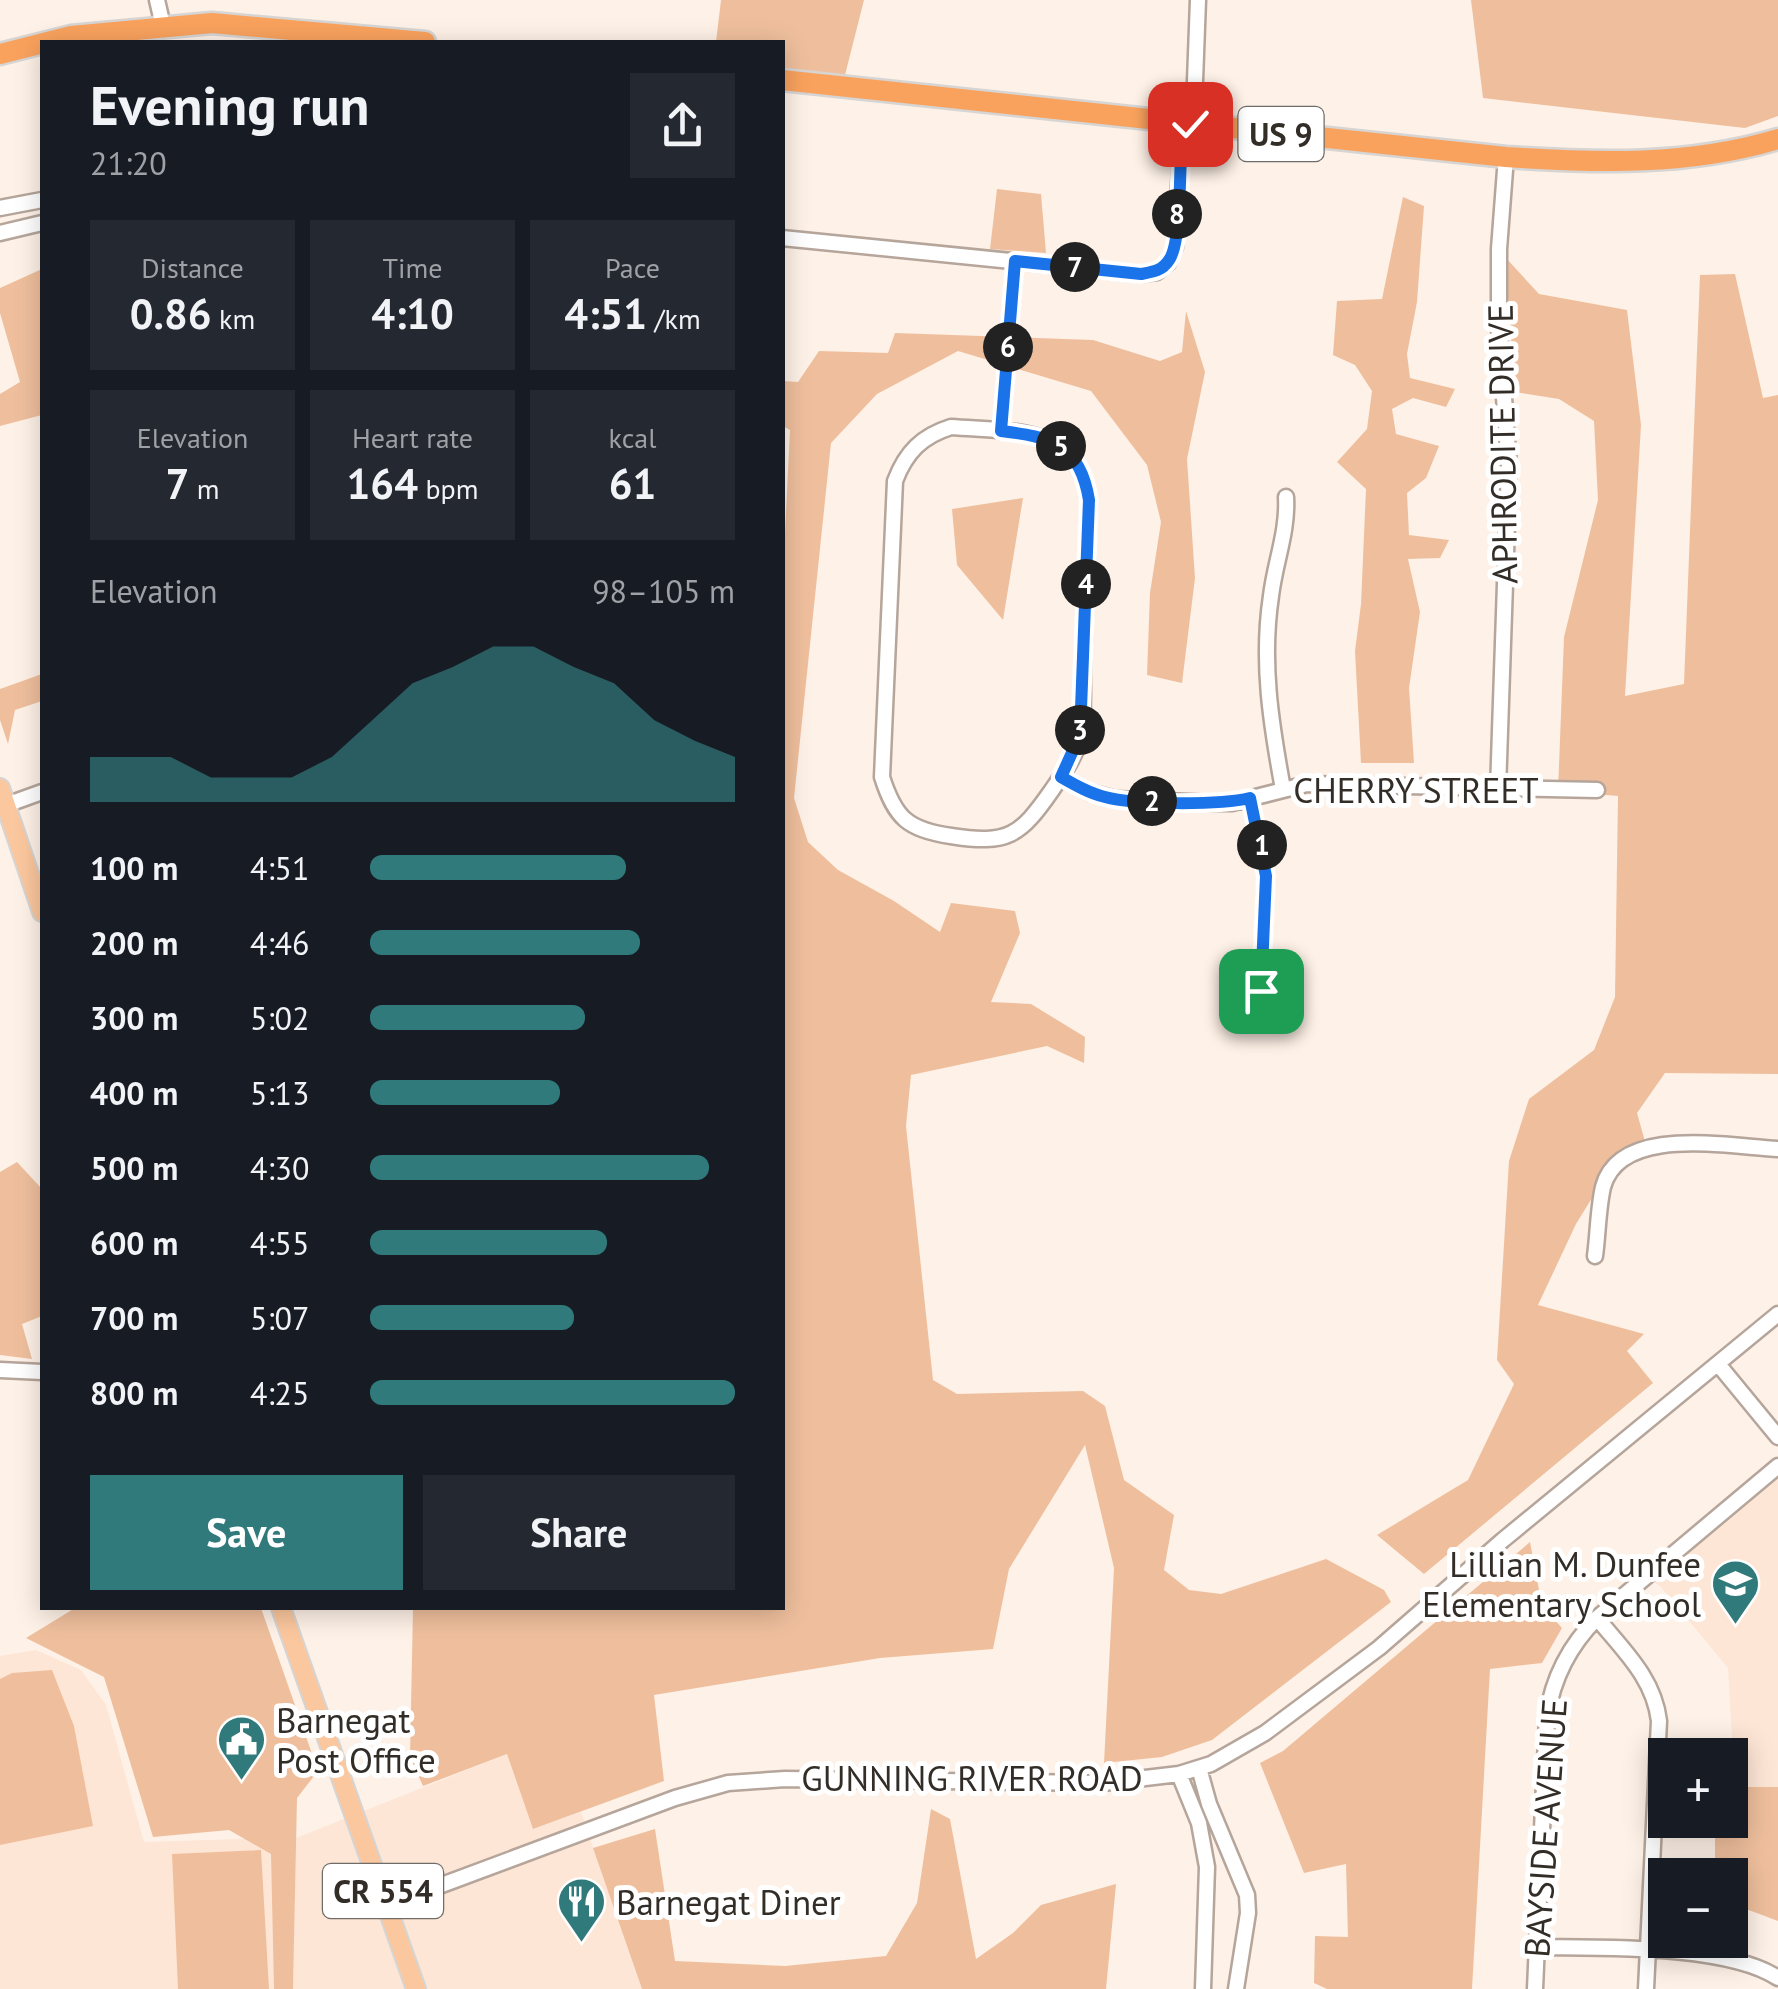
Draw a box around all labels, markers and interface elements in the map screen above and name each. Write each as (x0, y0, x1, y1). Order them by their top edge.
text: Evening run (90, 69, 370, 140)
button: share (630, 73, 735, 178)
pin (1148, 82, 1233, 167)
icon: check (1163, 97, 1218, 152)
road number: US 9 (1238, 107, 1324, 161)
text: 21:20 (90, 142, 167, 184)
pin: 8 (1152, 189, 1202, 239)
text: 8 (1169, 195, 1185, 232)
pin: 7 (1050, 242, 1100, 292)
text: 7 (1067, 248, 1083, 285)
text: Distance (141, 249, 244, 286)
text: Time (382, 249, 443, 286)
text: Pace (605, 249, 660, 286)
text: 0.86 (130, 286, 212, 341)
text: 4:10 (371, 286, 454, 341)
text: 4:51 (564, 286, 647, 341)
text: km (212, 300, 255, 337)
text: /km (647, 300, 701, 337)
street label: APHRODITE DRIVE (1477, 304, 1527, 584)
pin: 6 (983, 322, 1033, 372)
text: 6 (1000, 328, 1016, 365)
text: Elevation (137, 419, 248, 456)
text: Heart rate (352, 419, 473, 456)
text: kcal (609, 419, 656, 456)
pin: 5 (1036, 421, 1086, 471)
text: 5 (1053, 427, 1069, 464)
text: 7 (165, 456, 189, 511)
text: 164 (347, 456, 418, 511)
text: 61 (609, 456, 656, 511)
text: m (189, 470, 220, 507)
text: bpm (418, 470, 478, 507)
pin: 4 (1061, 559, 1111, 609)
text: 4 (1078, 565, 1094, 602)
text: Elevation (90, 570, 217, 612)
text: 98–105 m (592, 570, 735, 612)
pin: 3 (1055, 705, 1105, 755)
text: 3 (1072, 711, 1088, 748)
street label: CHERRY STREET (1293, 767, 1539, 813)
pin: 2 (1127, 776, 1177, 826)
text: 2 (1144, 782, 1160, 819)
pin: 1 (1237, 820, 1287, 870)
text: 1 (1254, 826, 1270, 863)
text: 100 m (90, 847, 178, 889)
text: 4:51 (250, 847, 309, 889)
text: 200 m (90, 922, 178, 964)
text: 4:46 (250, 922, 309, 964)
pin (1219, 949, 1304, 1034)
icon: arrive (1234, 964, 1289, 1019)
text: 300 m (90, 997, 178, 1039)
text: 5:02 (250, 997, 309, 1039)
text: 400 m (90, 1072, 178, 1114)
text: 5:13 (250, 1072, 309, 1114)
text: 500 m (90, 1147, 178, 1189)
text: 4:30 (250, 1147, 309, 1189)
text: 600 m (90, 1222, 178, 1264)
text: 4:55 (250, 1222, 309, 1264)
text: 700 m (90, 1297, 178, 1339)
text: 5:07 (250, 1297, 309, 1339)
text: 800 m (90, 1372, 178, 1414)
text: 4:25 (250, 1372, 309, 1414)
button: Save (90, 1475, 403, 1590)
button: Share (423, 1475, 735, 1590)
place label: Lillian M. Dunfee Elementary School (1422, 1541, 1701, 1627)
school or university icon: Lillian M. Dunfee Elementary School (1710, 1558, 1762, 1626)
place label: Barnegat Post Office (276, 1697, 436, 1783)
street label: BAYSIDE AVENUE (1513, 1697, 1577, 1959)
public building icon: Barnegat Post Office (215, 1714, 267, 1782)
map controls (1648, 1738, 1748, 1958)
button: + (1648, 1738, 1748, 1838)
street label: GUNNING RIVER ROAD (801, 1755, 1143, 1801)
button: − (1648, 1858, 1748, 1958)
road number: CR 554 (323, 1864, 443, 1918)
restaurant icon: Barnegat Diner (555, 1876, 607, 1944)
place label: Barnegat Diner (616, 1879, 841, 1925)

